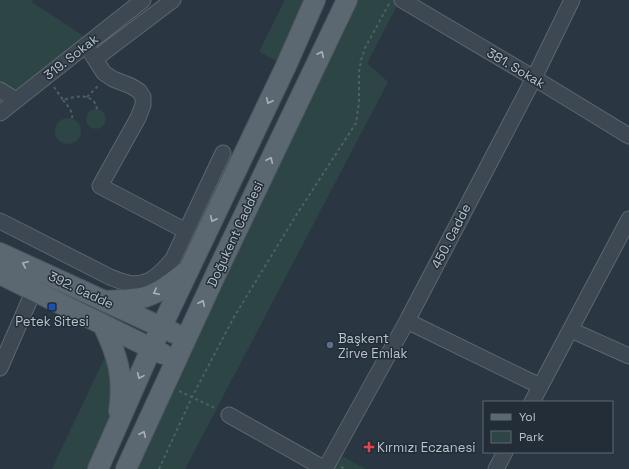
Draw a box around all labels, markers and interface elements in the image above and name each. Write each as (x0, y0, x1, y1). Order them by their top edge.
street label: 319. Sokak (40, 30, 102, 84)
street label: 381. Sokak (484, 44, 548, 92)
one-way arrow (316, 51, 324, 59)
one-way arrow (266, 97, 274, 105)
one-way arrow (265, 157, 273, 165)
street label: Doğukent Caddesi (203, 179, 267, 289)
street label: 450. Cadde (427, 201, 475, 271)
one-way arrow (210, 214, 218, 222)
one-way arrow (21, 261, 29, 269)
street label: 392. Cadde (46, 268, 116, 312)
one-way arrow (153, 287, 161, 295)
one-way arrow (198, 300, 206, 307)
marker: Petek Sitesi (47, 302, 57, 312)
place label: Petek Sitesi (15, 313, 89, 330)
place label: Başkent Zirve Emlak (338, 330, 408, 362)
marker: Başkent Zirve Emlak (325, 340, 335, 350)
one-way arrow (136, 373, 144, 380)
legend (483, 401, 613, 453)
text: Yol (519, 409, 536, 425)
text: Park (519, 429, 544, 445)
one-way arrow (138, 430, 146, 438)
place label: Kırmızı Eczanesi (377, 439, 475, 456)
marker: Kırmızı Eczanesi (364, 442, 374, 452)

